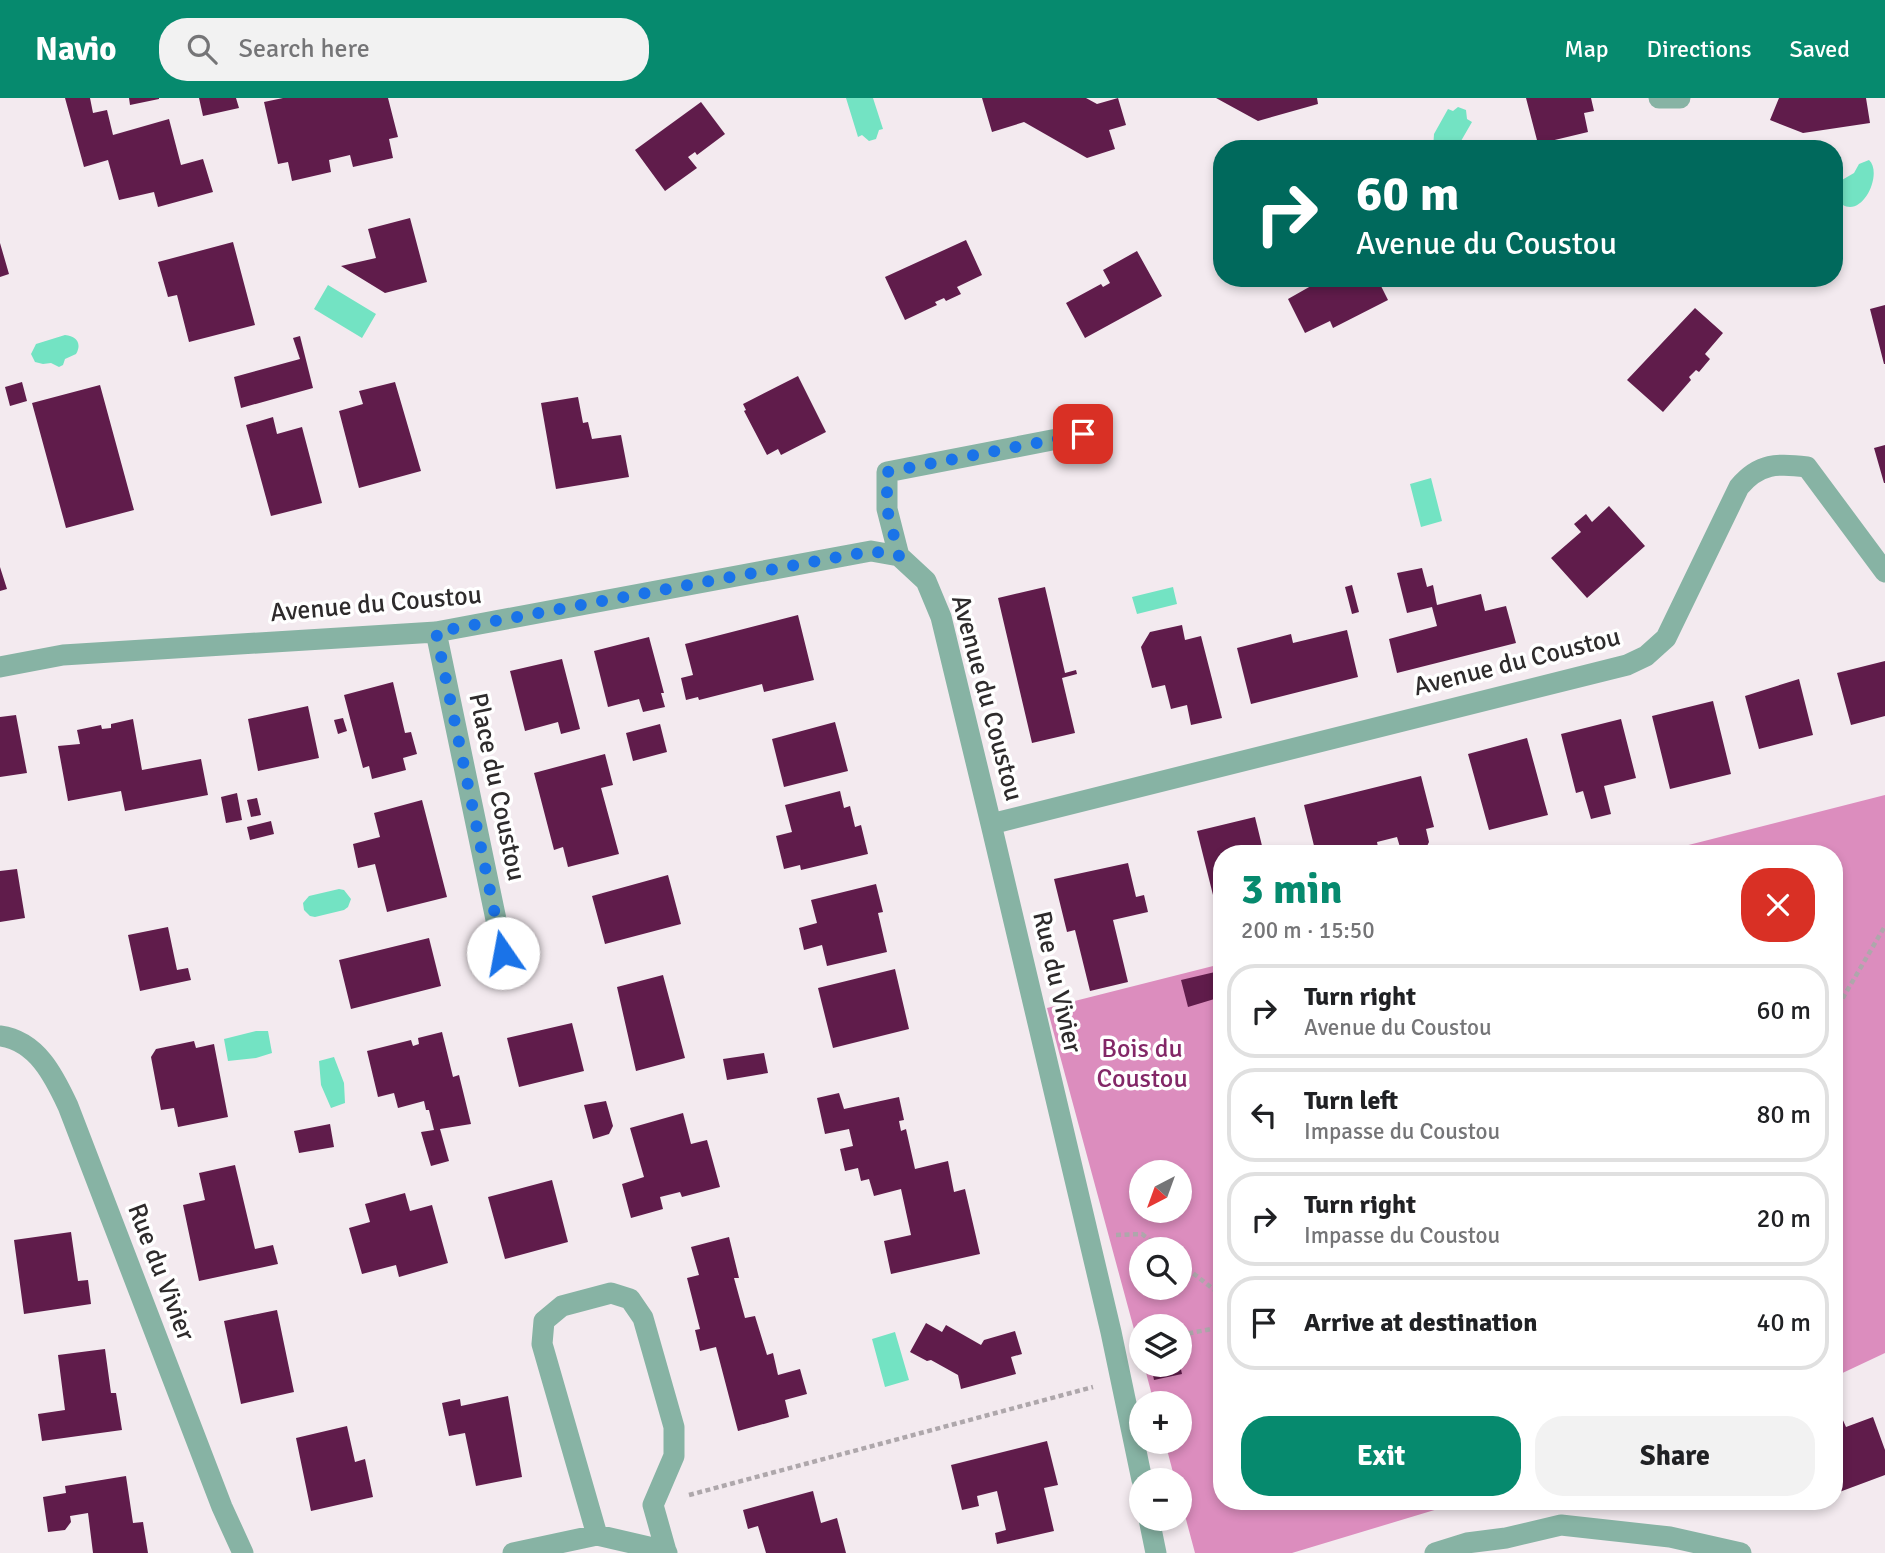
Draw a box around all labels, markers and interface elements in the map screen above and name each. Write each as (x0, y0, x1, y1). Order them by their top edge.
search box (159, 18, 649, 81)
text: Navio (35, 29, 117, 70)
icon: search (183, 30, 221, 68)
text: Search here (239, 33, 370, 65)
text: Map (1564, 34, 1609, 64)
text: Directions (1647, 34, 1752, 64)
text: Saved (1790, 34, 1850, 64)
text: 60 m (1356, 164, 1459, 224)
icon: right (1241, 168, 1332, 259)
text: Avenue du Coustou (1356, 224, 1617, 263)
pin (1053, 404, 1113, 464)
icon: arrive (1064, 415, 1102, 453)
street label: Avenue du Coustou (269, 579, 483, 629)
street label: Avenue du Coustou (944, 591, 1030, 805)
street label: Avenue du Coustou (1410, 621, 1624, 703)
street label: Place du Coustou (461, 690, 533, 884)
text: 3 min (1241, 864, 1342, 915)
button: close (1741, 868, 1815, 942)
street label: Rue du Vivier (1025, 908, 1089, 1056)
position arrow (466, 916, 540, 990)
text: 200 m · 15:50 (1241, 916, 1375, 945)
text: Turn right (1304, 981, 1416, 1013)
icon: right (1245, 992, 1283, 1030)
text: 60 m (1756, 995, 1811, 1027)
text: Avenue du Coustou (1304, 1013, 1492, 1042)
park label: Bois du Coustou (1096, 1033, 1188, 1095)
text: Turn left (1304, 1085, 1398, 1117)
icon: left (1245, 1096, 1283, 1134)
text: 80 m (1756, 1099, 1811, 1131)
text: Impasse du Coustou (1304, 1117, 1500, 1146)
north arrow (1129, 1160, 1192, 1223)
map controls (1129, 1160, 1192, 1531)
text: Turn right (1304, 1189, 1416, 1221)
street label: Rue du Vivier (120, 1199, 202, 1346)
icon: right (1245, 1200, 1283, 1238)
text: 20 m (1756, 1203, 1811, 1235)
text: Impasse du Coustou (1304, 1221, 1500, 1250)
button: search (1129, 1237, 1192, 1300)
icon: arrive (1245, 1304, 1283, 1342)
text: Arrive at destination (1304, 1307, 1537, 1339)
text: 40 m (1756, 1307, 1811, 1339)
button: layers (1129, 1314, 1192, 1377)
button: + (1129, 1391, 1192, 1454)
button: Exit (1241, 1416, 1521, 1496)
button: Share (1535, 1416, 1815, 1496)
button: − (1129, 1468, 1192, 1531)

